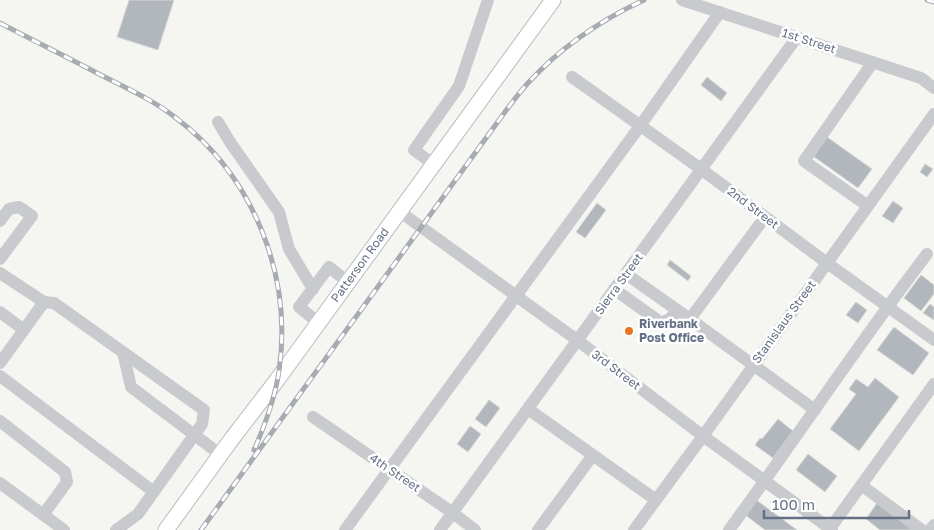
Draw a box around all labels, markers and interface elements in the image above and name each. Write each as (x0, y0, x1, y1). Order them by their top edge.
street label: 1st Street (780, 25, 838, 56)
street label: 2nd Street (725, 183, 782, 232)
street label: Patterson Road (327, 224, 392, 305)
street label: Sierra Street (591, 250, 646, 317)
street label: Stanislaus Street (749, 277, 819, 366)
place label: Riverbank Post Office (639, 316, 704, 345)
marker: Riverbank Post Office (623, 325, 635, 337)
street label: 3rd Street (589, 346, 644, 393)
street label: 4th Street (367, 450, 424, 495)
scale bar (764, 488, 909, 520)
text: 100 m (772, 495, 815, 513)

